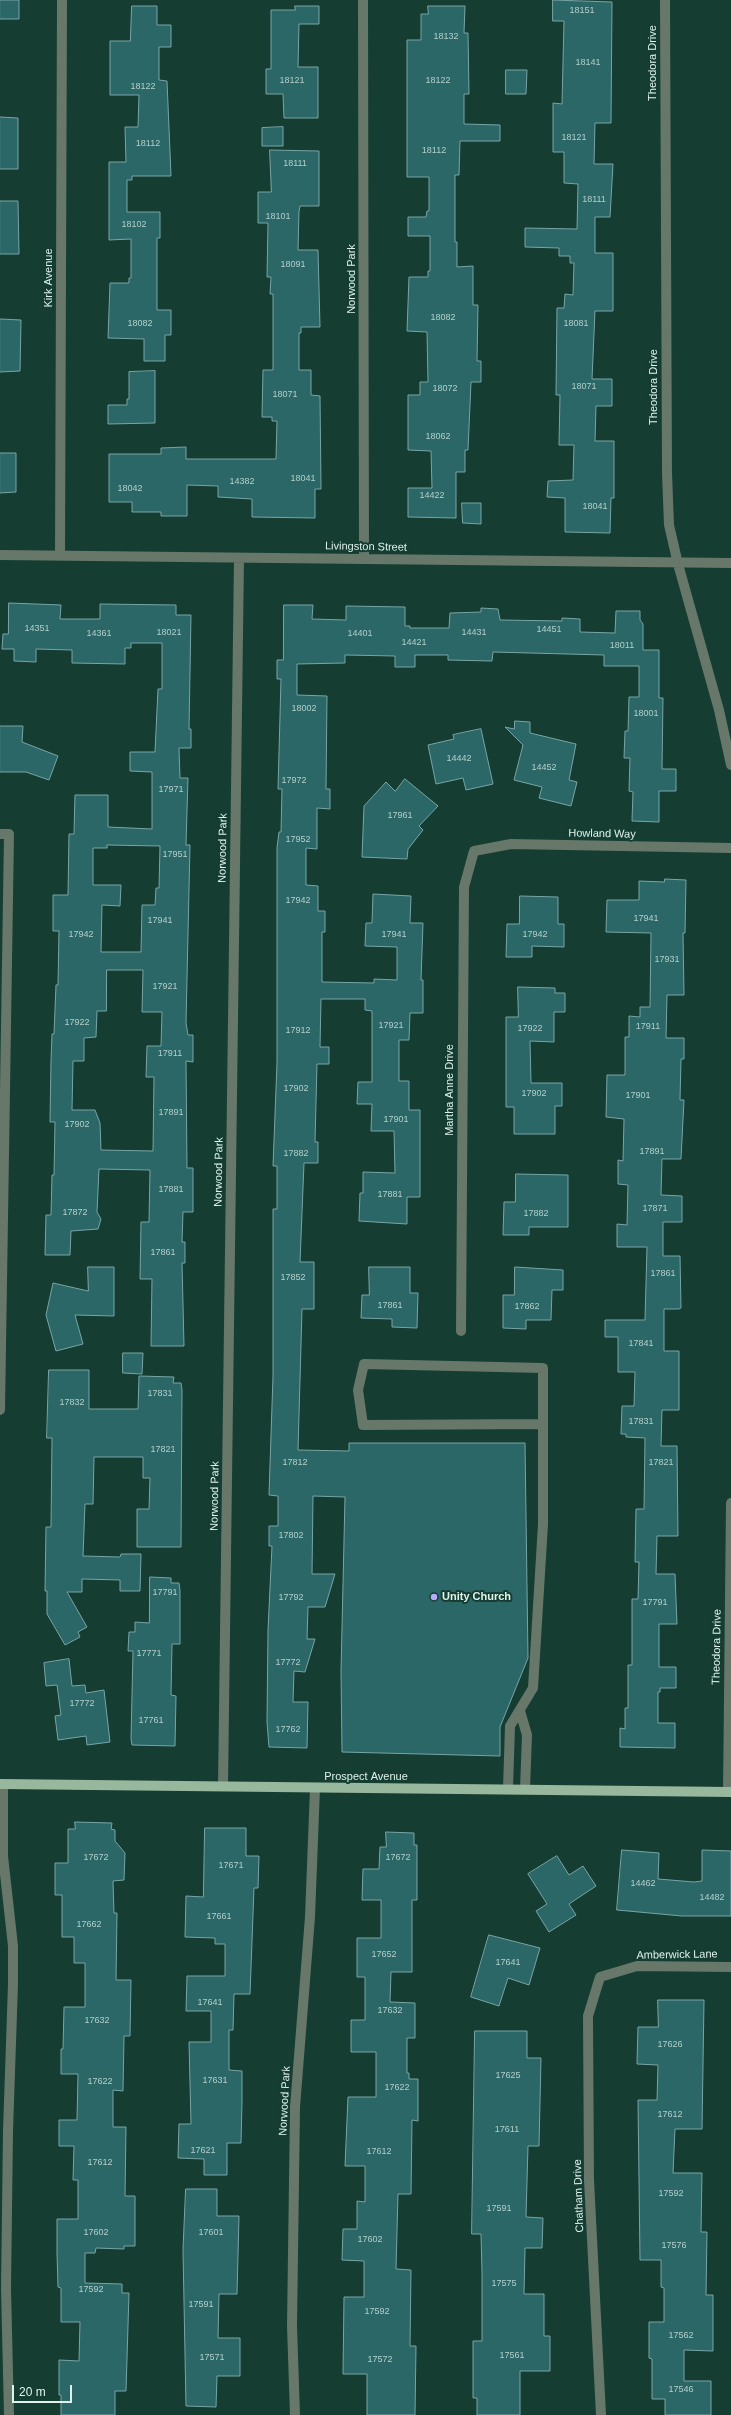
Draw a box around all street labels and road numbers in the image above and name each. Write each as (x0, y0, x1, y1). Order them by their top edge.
street label: Theodora Drive (646, 25, 660, 101)
street label: Norwood Park (345, 244, 359, 314)
street label: Kirk Avenue (42, 248, 56, 308)
street label: Theodora Drive (647, 349, 661, 425)
street label: Livingston Street (325, 540, 407, 554)
street label: Norwood Park (216, 813, 230, 883)
street label: Howland Way (568, 827, 636, 841)
street label: Martha Anne Drive (443, 1044, 457, 1136)
street label: Norwood Park (212, 1137, 226, 1207)
street label: Norwood Park (208, 1461, 222, 1531)
street label: Theodora Drive (710, 1609, 724, 1685)
street label: Prospect Avenue (324, 1770, 408, 1784)
street label: Amberwick Lane (636, 1948, 718, 1962)
street label: Norwood Park (277, 2066, 293, 2136)
street label: Chatham Drive (571, 2159, 587, 2233)

